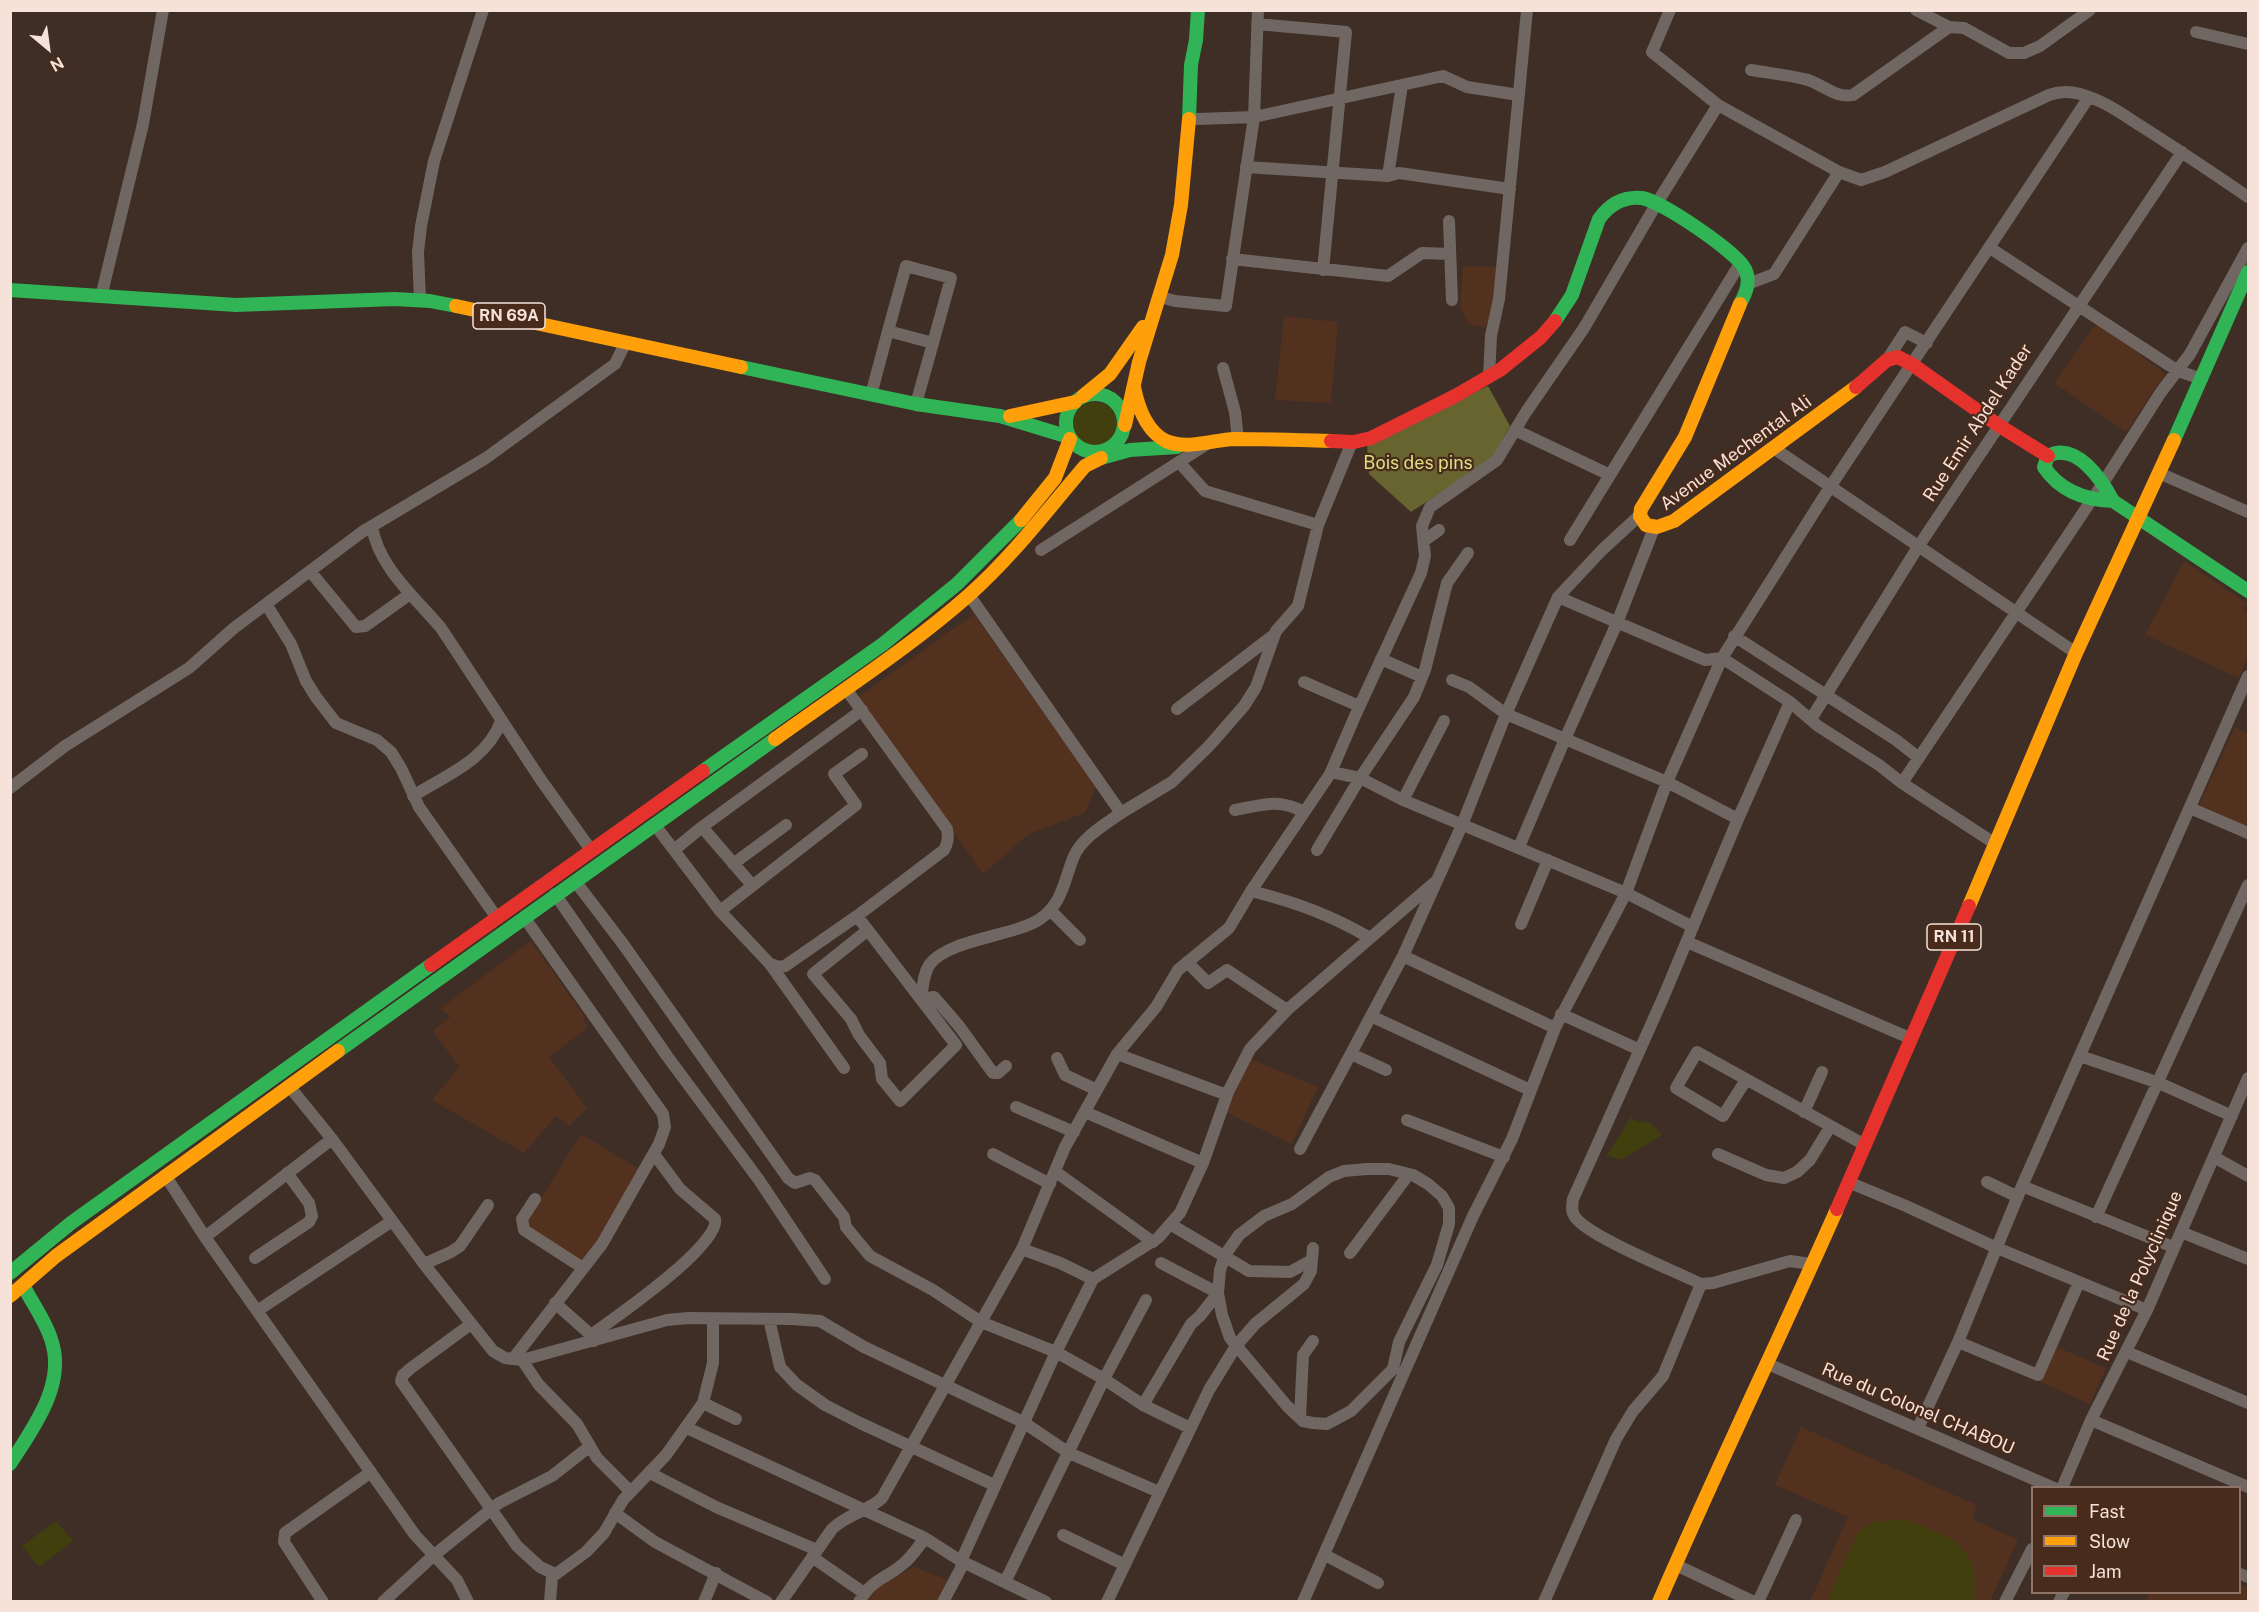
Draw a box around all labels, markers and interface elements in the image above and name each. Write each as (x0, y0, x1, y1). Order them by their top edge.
north arrow (18, 18, 78, 78)
text: N (47, 53, 67, 76)
road number: RN 69A (473, 303, 545, 329)
street label: Rue Emir Abdel Kader (1919, 340, 2037, 506)
street label: Avenue Mechental Ali (1656, 391, 1816, 515)
park label: Bois des pins (1363, 452, 1473, 474)
road number: RN 11 (1927, 924, 1981, 950)
street label: Rue de la Polyclinique (2093, 1188, 2187, 1364)
street label: Rue du Colonel CHABOU (1818, 1359, 2018, 1459)
legend (2031, 1486, 2241, 1594)
text: Fast (2089, 1501, 2125, 1522)
text: Slow (2089, 1531, 2130, 1552)
text: Jam (2089, 1561, 2122, 1582)

